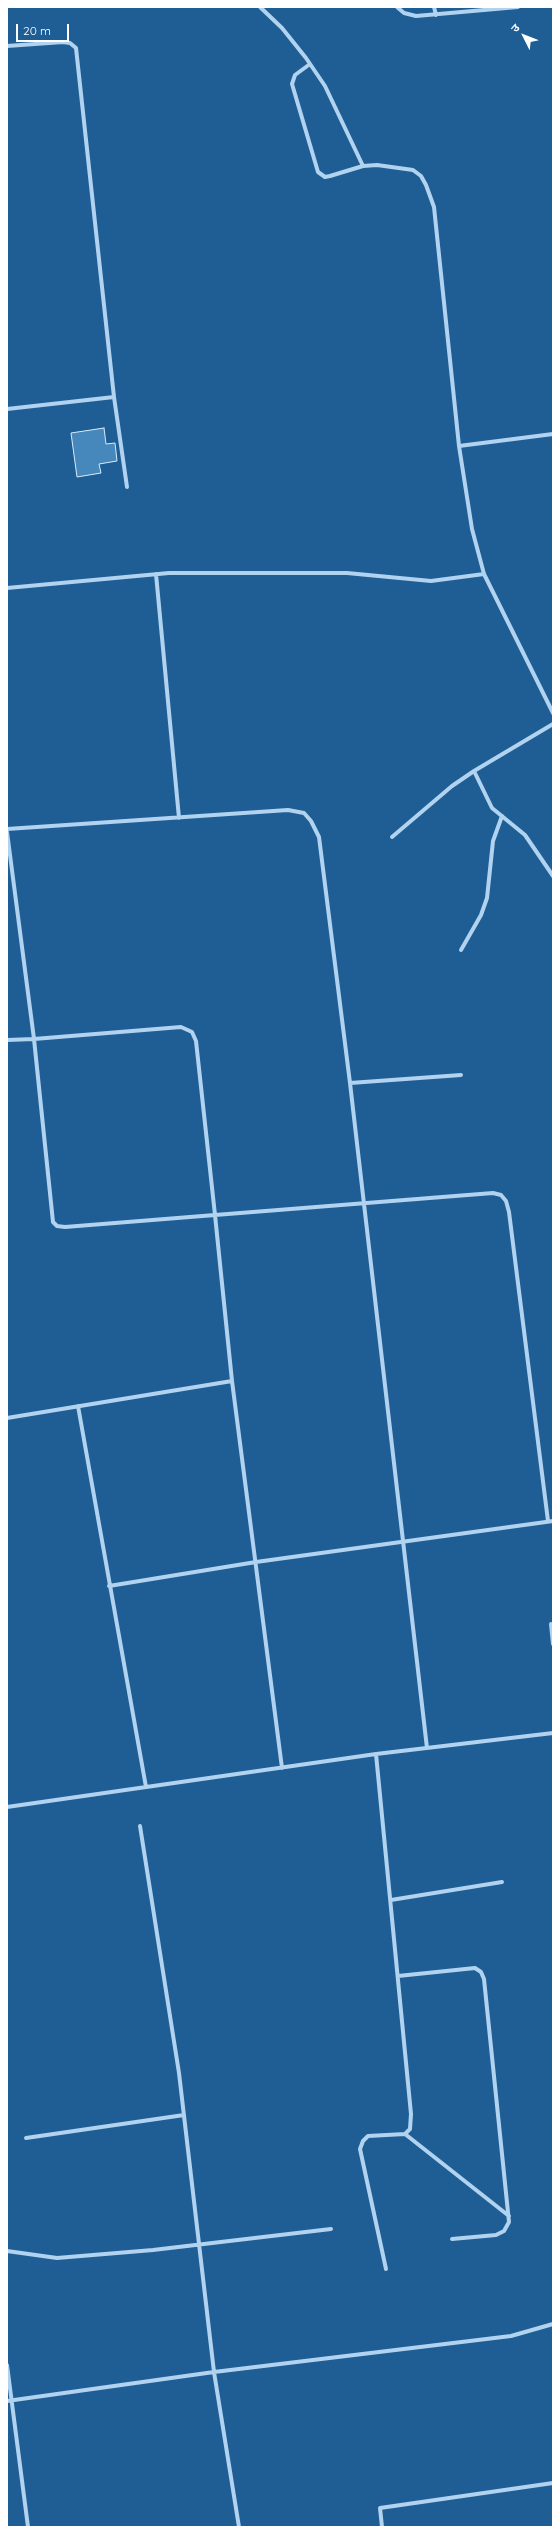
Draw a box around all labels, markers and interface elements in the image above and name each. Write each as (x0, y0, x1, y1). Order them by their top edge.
scale bar (18, 16, 71, 42)
north arrow (504, 16, 544, 56)
text: उ (508, 21, 522, 35)
text: 20 m (23, 23, 51, 38)

